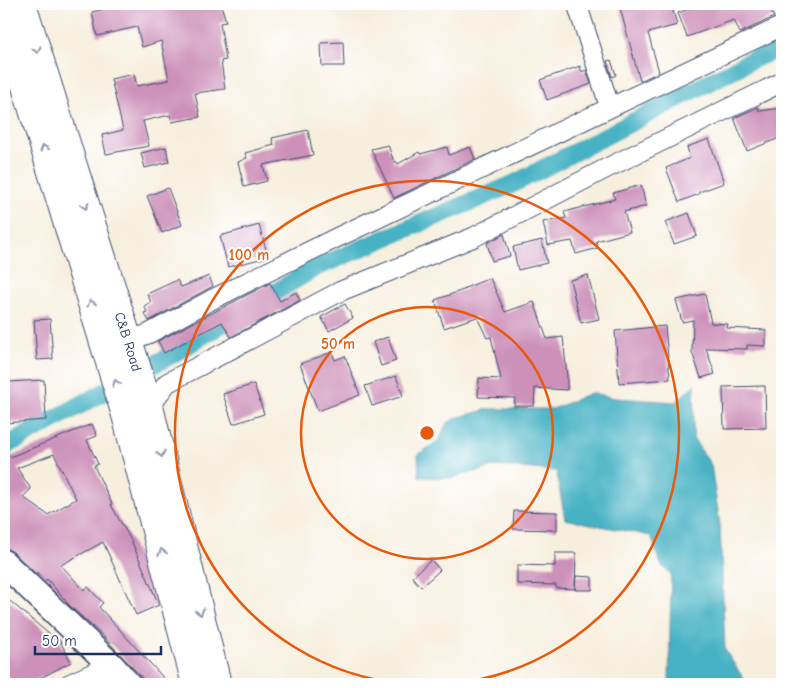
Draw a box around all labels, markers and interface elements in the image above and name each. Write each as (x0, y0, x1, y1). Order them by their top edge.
one-way arrow (31, 46, 41, 54)
one-way arrow (39, 144, 49, 153)
one-way arrow (79, 201, 89, 209)
text: 100 m (229, 246, 269, 264)
one-way arrow (87, 300, 97, 308)
street label: C&B Road (111, 310, 145, 374)
text: 50 m (321, 335, 355, 353)
one-way arrow (112, 379, 122, 387)
centre of rings (418, 424, 436, 442)
one-way arrow (155, 450, 165, 458)
one-way arrow (157, 548, 168, 557)
one-way arrow (194, 608, 204, 616)
scale bar (35, 623, 161, 655)
text: 50 m (42, 632, 77, 650)

